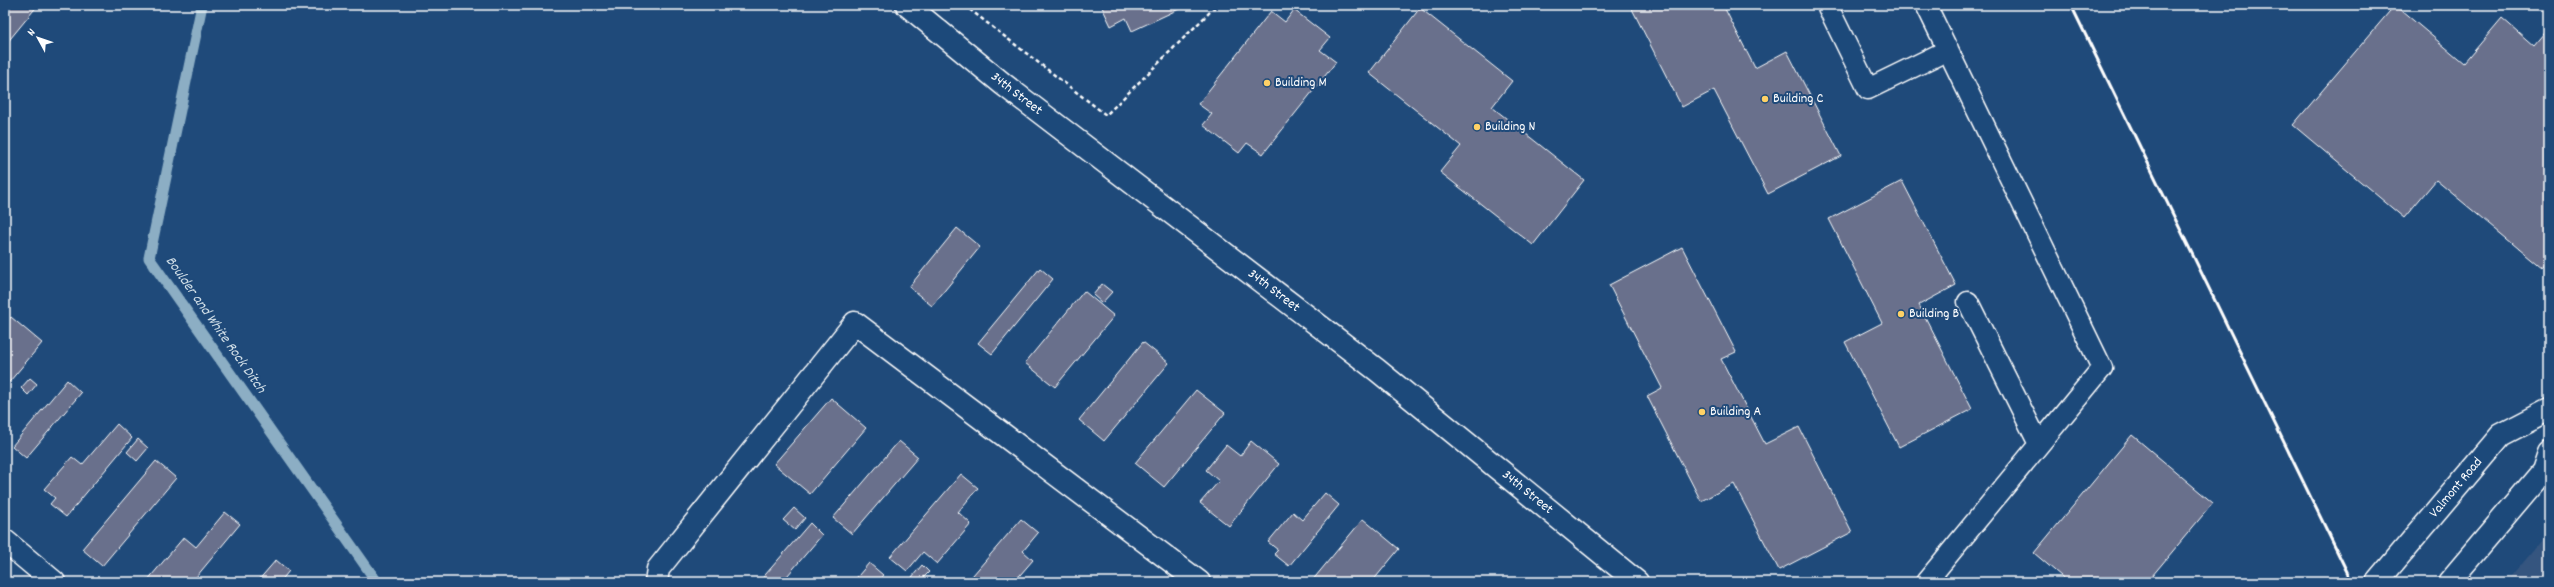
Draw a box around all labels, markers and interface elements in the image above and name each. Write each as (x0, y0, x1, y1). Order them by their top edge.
north arrow (18, 18, 58, 58)
text: N (24, 25, 40, 40)
street label: 34th Street (986, 68, 1047, 121)
place label: Building M (1275, 73, 1327, 93)
marker: Building M (1262, 78, 1272, 88)
place label: Building C (1773, 89, 1823, 109)
marker: Building C (1760, 94, 1770, 104)
place label: Building N (1485, 117, 1535, 137)
marker: Building N (1472, 122, 1482, 132)
water label: Boulder and White Rock Ditch (159, 252, 271, 399)
street label: 34th Street (1243, 264, 1304, 317)
place label: Building B (1909, 304, 1959, 324)
marker: Building B (1896, 309, 1906, 319)
place label: Building A (1710, 402, 1761, 422)
marker: Building A (1697, 407, 1707, 417)
street label: Valmont Road (2425, 453, 2488, 523)
street label: 34th Street (1497, 466, 1557, 520)

